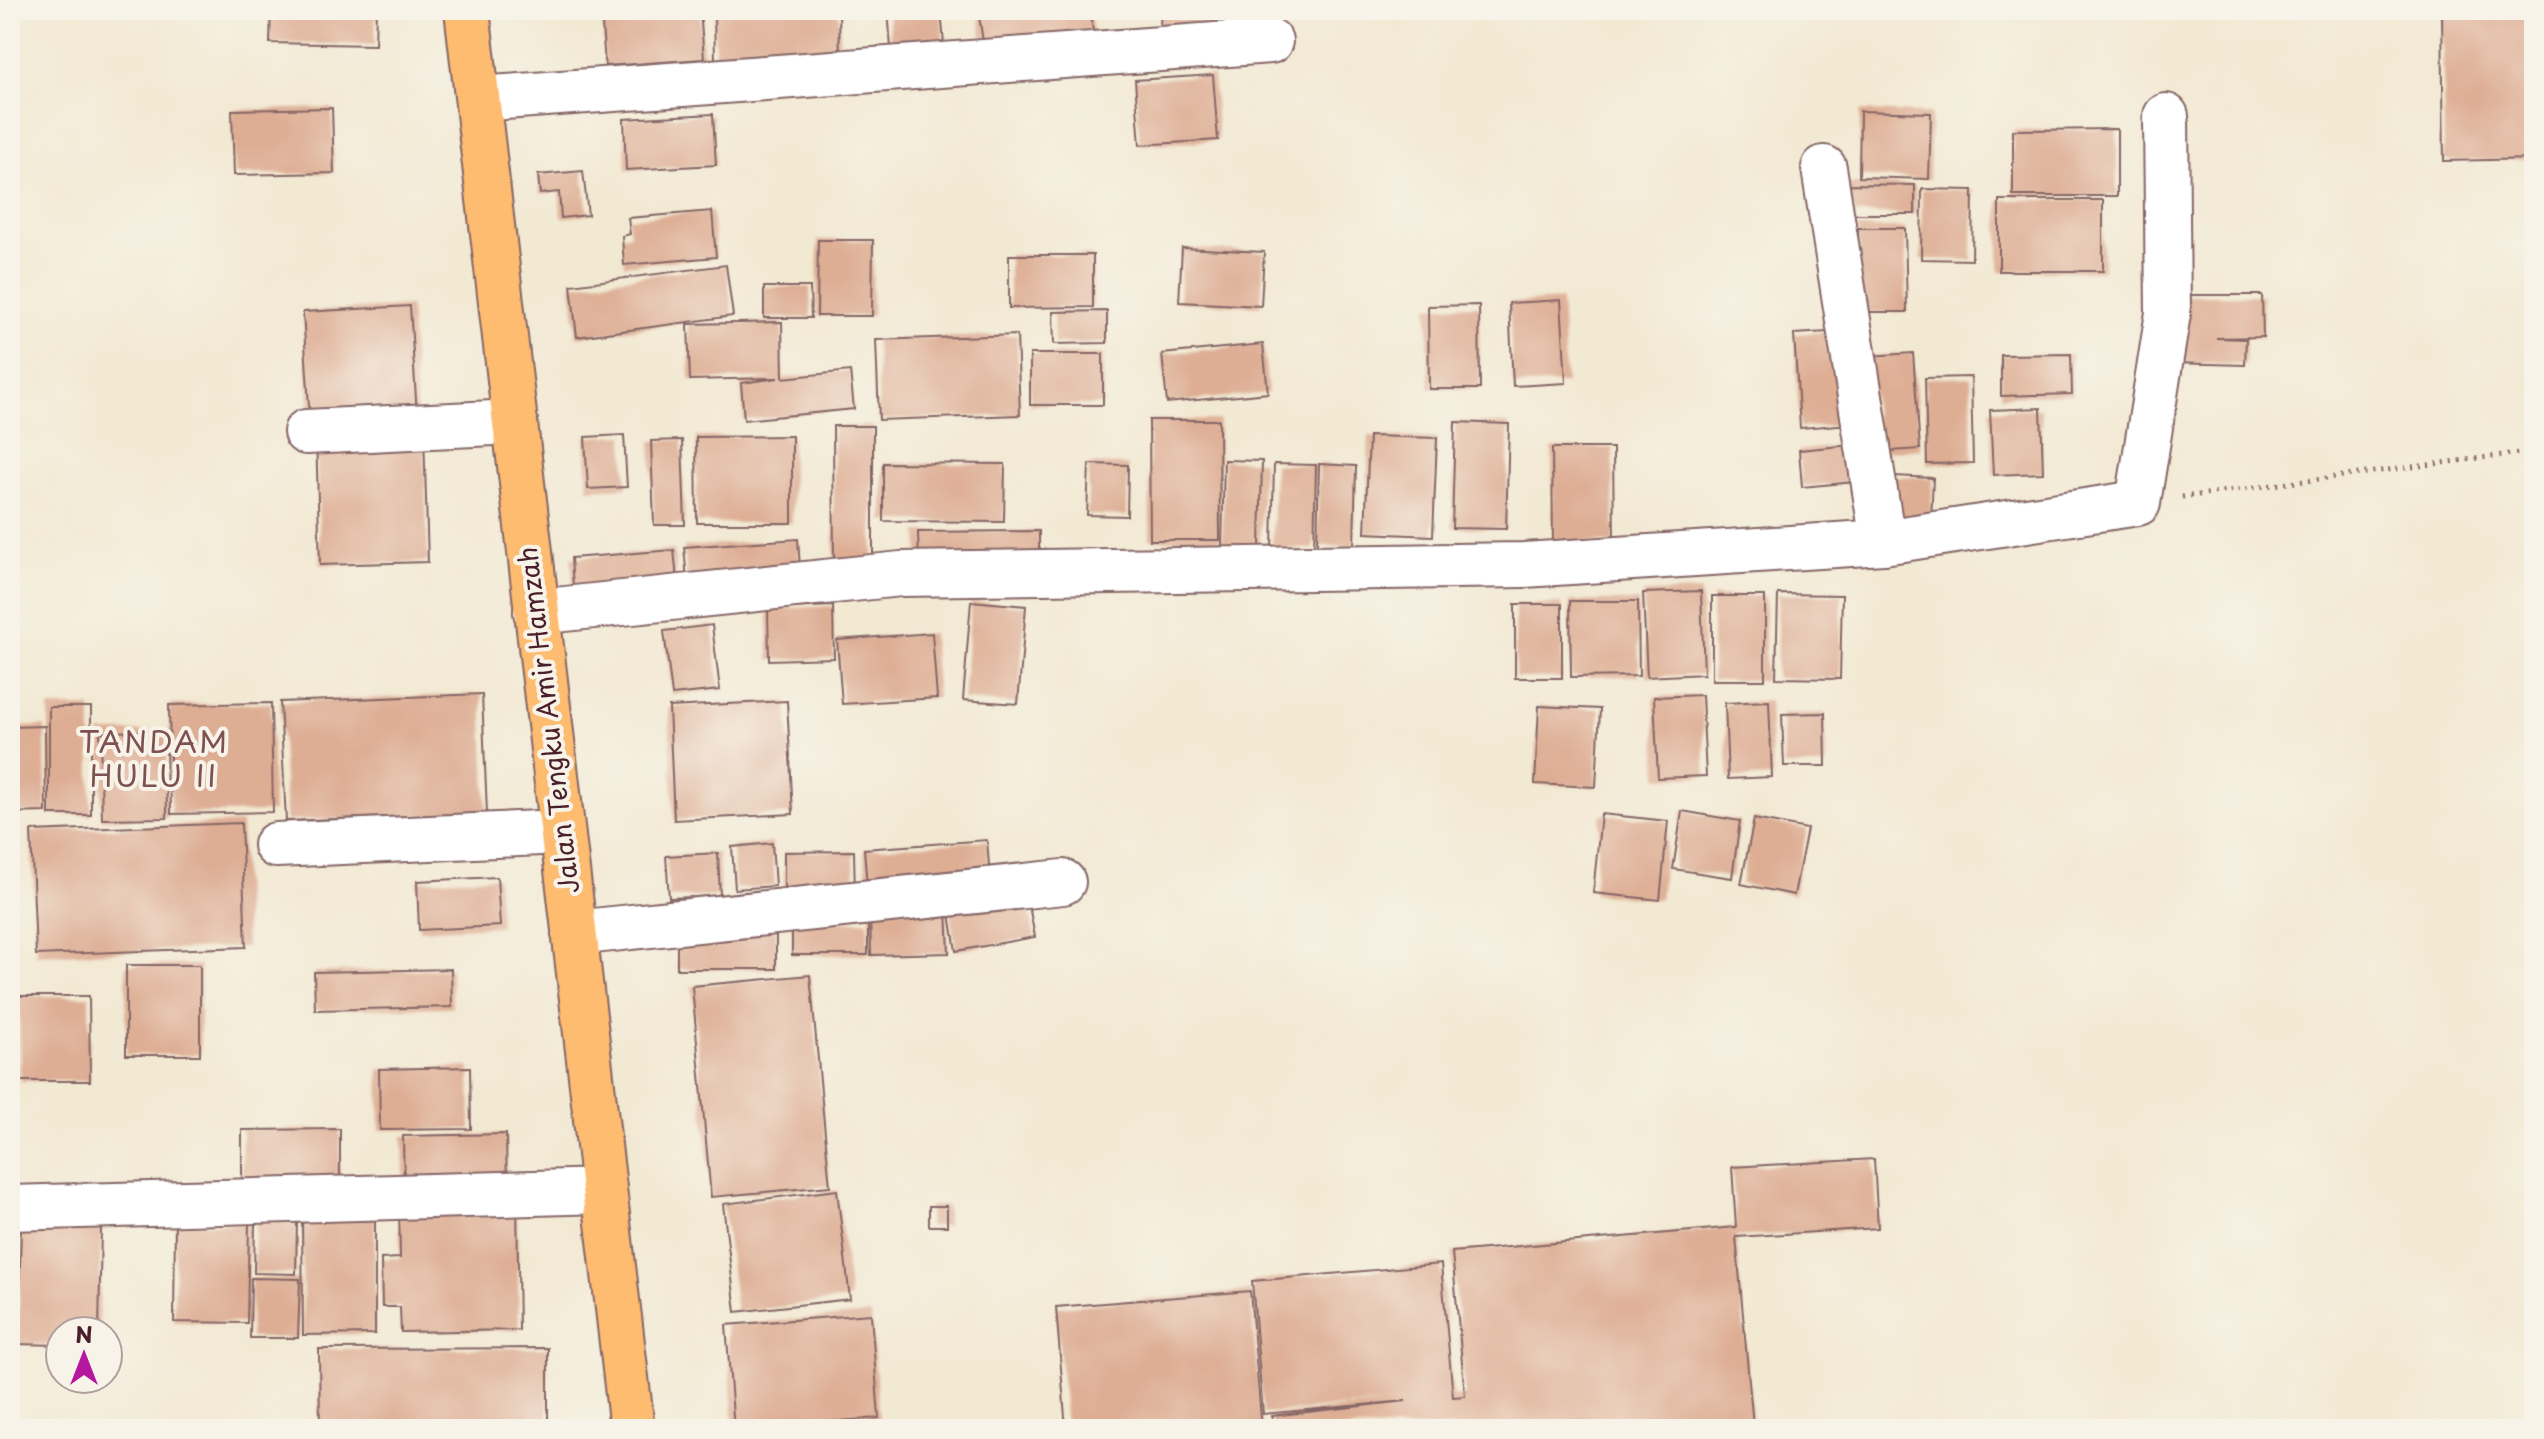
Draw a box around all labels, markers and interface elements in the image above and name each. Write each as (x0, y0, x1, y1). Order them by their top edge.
street label: Jalan Tengku Amir Hamzah (507, 544, 588, 896)
district label: TANDAM HULU II (79, 718, 229, 797)
north arrow (44, 1315, 124, 1395)
text: N (75, 1317, 93, 1350)

